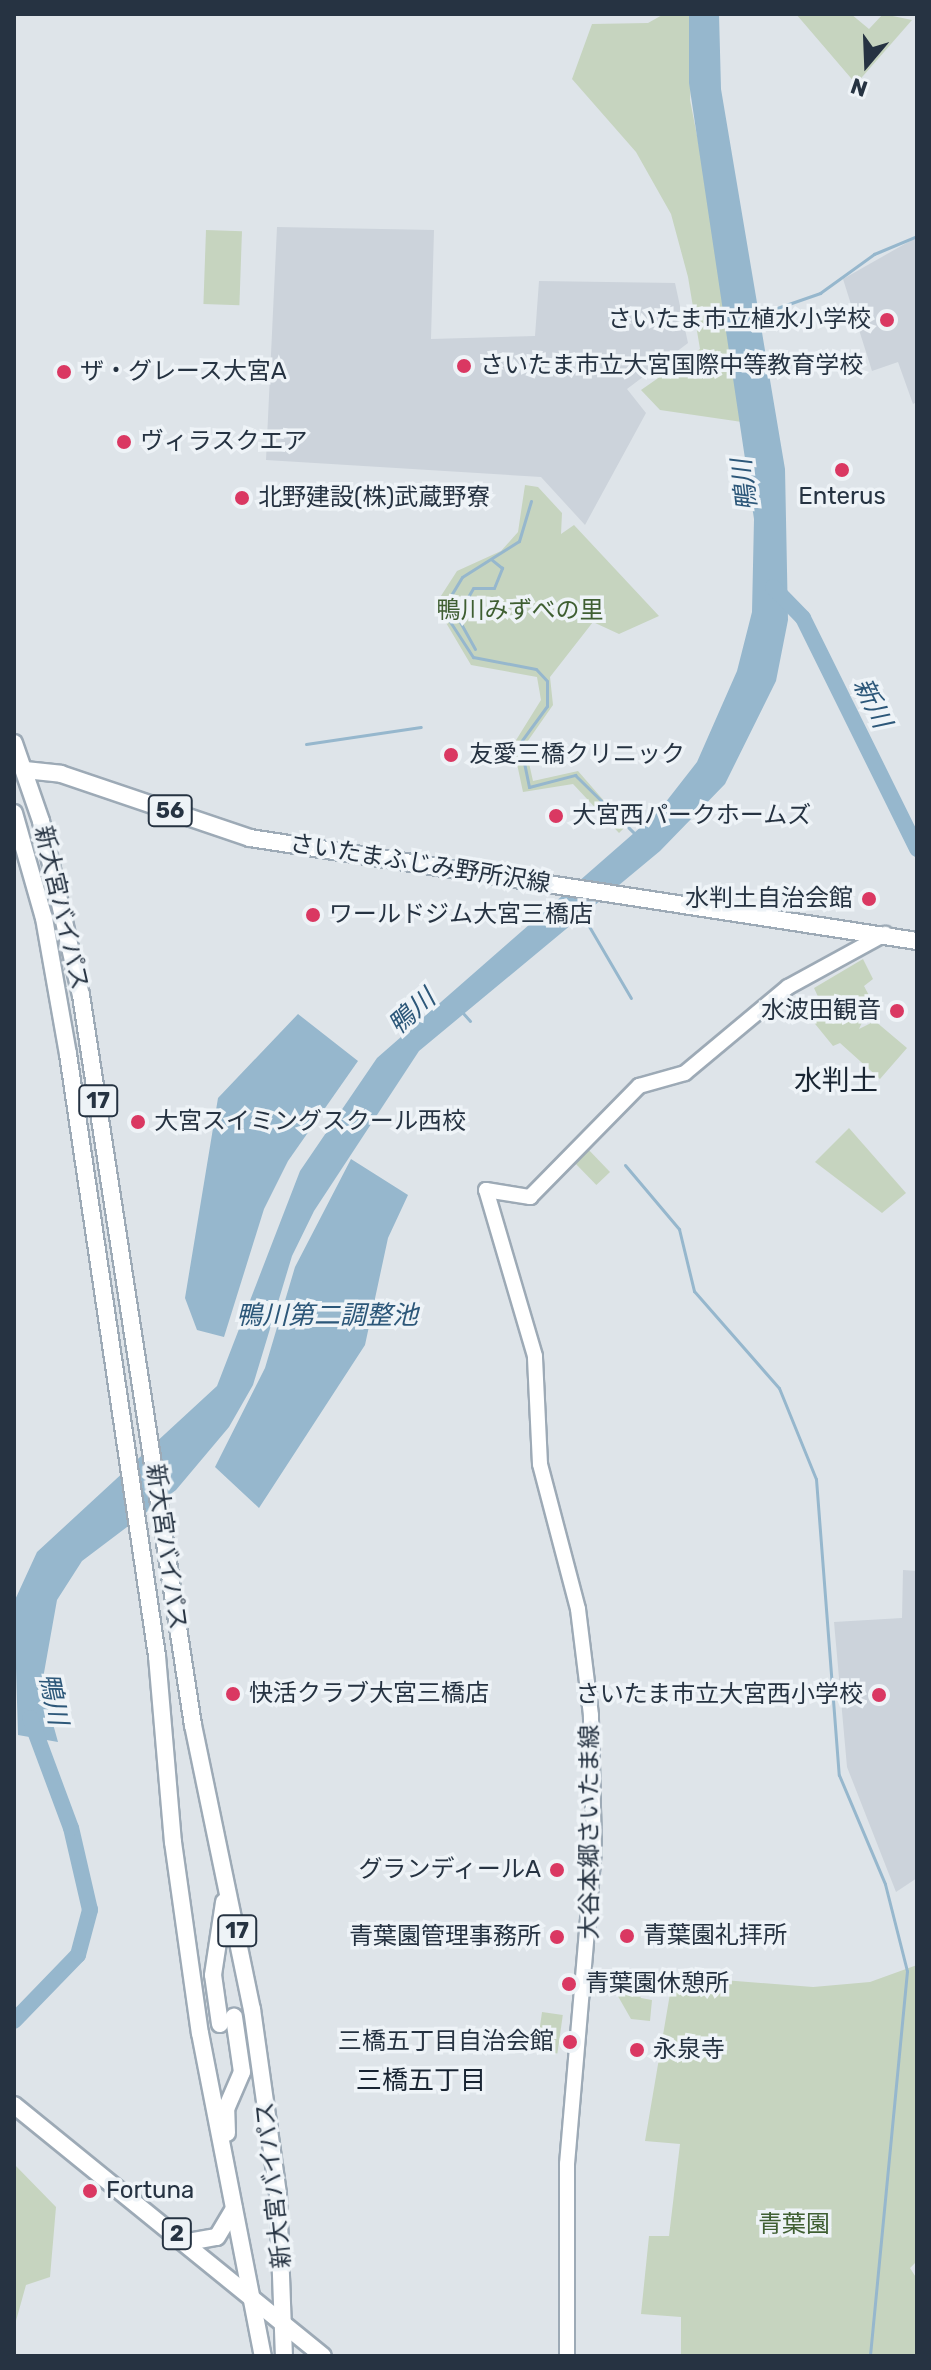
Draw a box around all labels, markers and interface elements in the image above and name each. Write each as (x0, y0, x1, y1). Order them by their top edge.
north arrow (827, 24, 907, 104)
text: N (847, 72, 871, 103)
place label: さいたま市立植水小学校 (607, 306, 871, 334)
marker: さいたま市立植水小学校 (878, 311, 896, 329)
place label: さいたま市立大宮国際中等教育学校 (480, 352, 864, 380)
marker: さいたま市立大宮国際中等教育学校 (455, 357, 473, 375)
place label: ザ・グレース大宮A (80, 358, 288, 386)
marker: ザ・グレース大宮A (55, 363, 73, 381)
place label: ヴィラスクエア (140, 428, 308, 456)
marker: ヴィラスクエア (115, 433, 133, 451)
water label: 鴨川 (726, 457, 764, 513)
marker: Enterus (833, 461, 851, 479)
place label: Enterus (798, 483, 886, 511)
place label: 北野建設(株)武蔵野寮 (258, 484, 490, 512)
marker: 北野建設(株)武蔵野寮 (233, 489, 251, 507)
park label: 鴨川みずべの里 (436, 597, 604, 625)
water label: 新川 (847, 673, 897, 733)
place label: 友愛三橋クリニック (469, 741, 685, 769)
marker: 友愛三橋クリニック (440, 744, 462, 766)
road number: 56 (146, 793, 194, 829)
place label: 大宮西パークホームズ (572, 802, 812, 830)
marker: 大宮西パークホームズ (547, 807, 565, 825)
street label: 新大宮バイパス (28, 823, 94, 993)
street label: さいたまふじみ野所沢線 (287, 829, 553, 899)
place label: 水判土自治会館 (685, 885, 853, 913)
marker: 水判土自治会館 (860, 890, 878, 908)
place label: ワールドジム大宮三橋店 (329, 901, 593, 929)
marker: ワールドジム大宮三橋店 (304, 906, 322, 924)
water label: 鴨川 (382, 983, 442, 1041)
place label: 水波田観音 (761, 997, 881, 1025)
marker: 水波田観音 (888, 1002, 906, 1020)
district label: 水判土 (794, 1064, 878, 1098)
road number: 17 (78, 1083, 118, 1119)
place label: 大宮スイミングスクール西校 (154, 1108, 466, 1136)
marker: 大宮スイミングスクール西校 (129, 1113, 147, 1131)
water label: 鴨川第二調整池 (236, 1300, 418, 1332)
street label: 新大宮バイパス (140, 1462, 192, 1632)
water label: 鴨川 (32, 1670, 74, 1728)
place label: 快活クラブ大宮三橋店 (249, 1680, 489, 1708)
place label: さいたま市立大宮西小学校 (575, 1681, 863, 1709)
marker: 快活クラブ大宮三橋店 (224, 1685, 242, 1703)
marker: さいたま市立大宮西小学校 (870, 1686, 888, 1704)
street label: 大谷本郷さいたま線 (576, 1724, 604, 1940)
place label: グランディールA (357, 1856, 541, 1884)
marker: グランディールA (548, 1861, 566, 1879)
road number: 17 (217, 1913, 257, 1949)
place label: 青葉園礼拝所 (643, 1922, 787, 1950)
place label: 青葉園管理事務所 (349, 1923, 541, 1951)
marker: 青葉園礼拝所 (618, 1927, 636, 1945)
marker: 青葉園管理事務所 (548, 1928, 566, 1946)
place label: 青葉園休憩所 (585, 1970, 729, 1998)
marker: 青葉園休憩所 (560, 1975, 578, 1993)
place label: 三橋五丁目自治会館 (338, 2028, 554, 2056)
marker: 三橋五丁目自治会館 (561, 2033, 579, 2051)
place label: 永泉寺 (653, 2036, 725, 2064)
marker: 永泉寺 (628, 2041, 646, 2059)
district label: 三橋五丁目 (356, 2065, 486, 2097)
street label: 新大宮バイパス (251, 2100, 297, 2270)
place label: Fortuna (106, 2177, 194, 2205)
marker: Fortuna (81, 2182, 99, 2200)
park label: 青葉園 (758, 2211, 830, 2239)
road number: 2 (161, 2216, 193, 2252)

